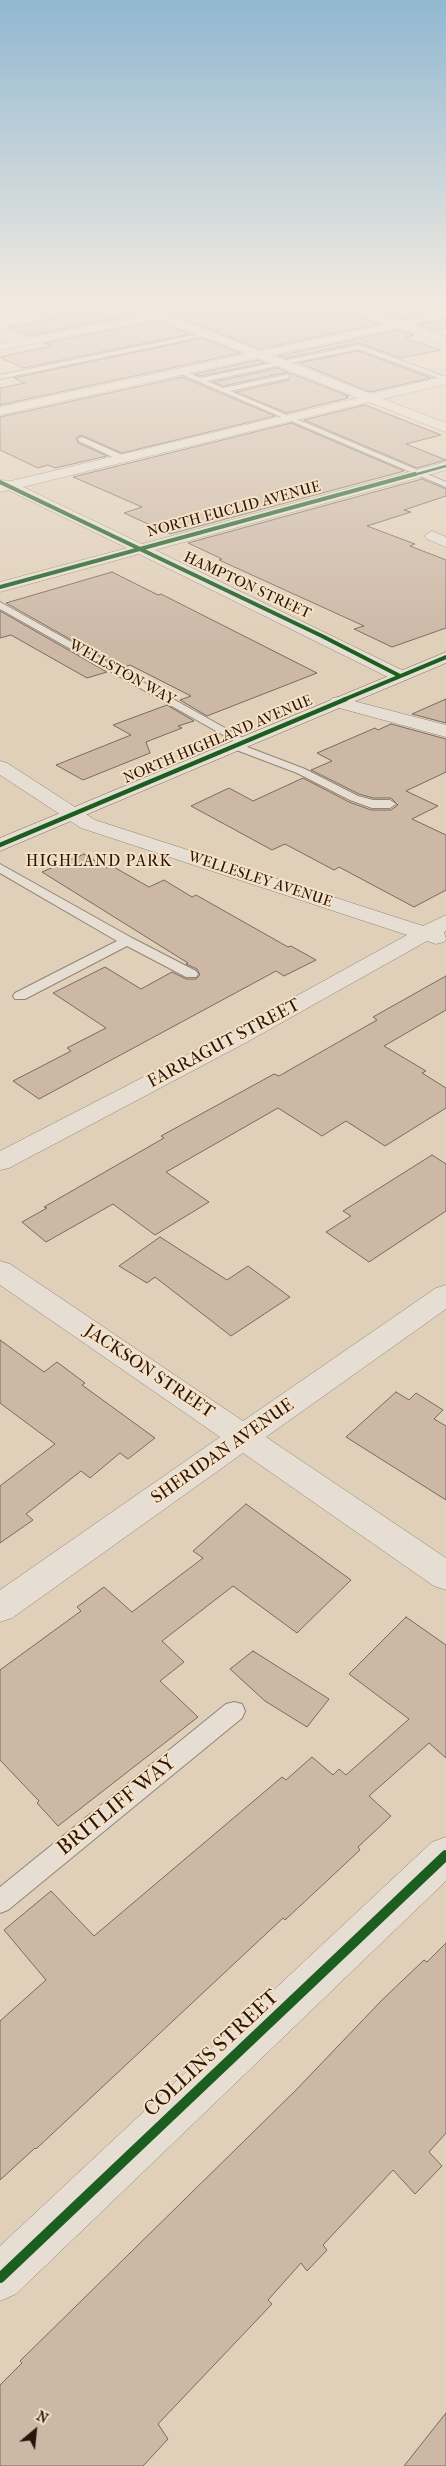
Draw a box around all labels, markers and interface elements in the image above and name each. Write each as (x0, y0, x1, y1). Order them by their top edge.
street label: NORTH EUCLID AVENUE (145, 478, 323, 542)
street label: HAMPTON STREET (181, 549, 313, 623)
street label: WELLSTON WAY (65, 636, 179, 710)
street label: NORTH HIGHLAND AVENUE (121, 692, 315, 788)
street label: WELLESLEY AVENUE (186, 848, 334, 912)
district label: HIGHLAND PARK (24, 852, 174, 872)
street label: FARRAGUT STREET (144, 995, 304, 1093)
street label: JACKSON STREET (80, 1320, 218, 1424)
street label: SHERIDAN AVENUE (148, 1395, 298, 1509)
street label: BRITLIFF WAY (53, 1750, 181, 1862)
street label: COLLINS STREET (139, 1985, 285, 2123)
north arrow (10, 2406, 60, 2456)
text: N (34, 2407, 51, 2427)

